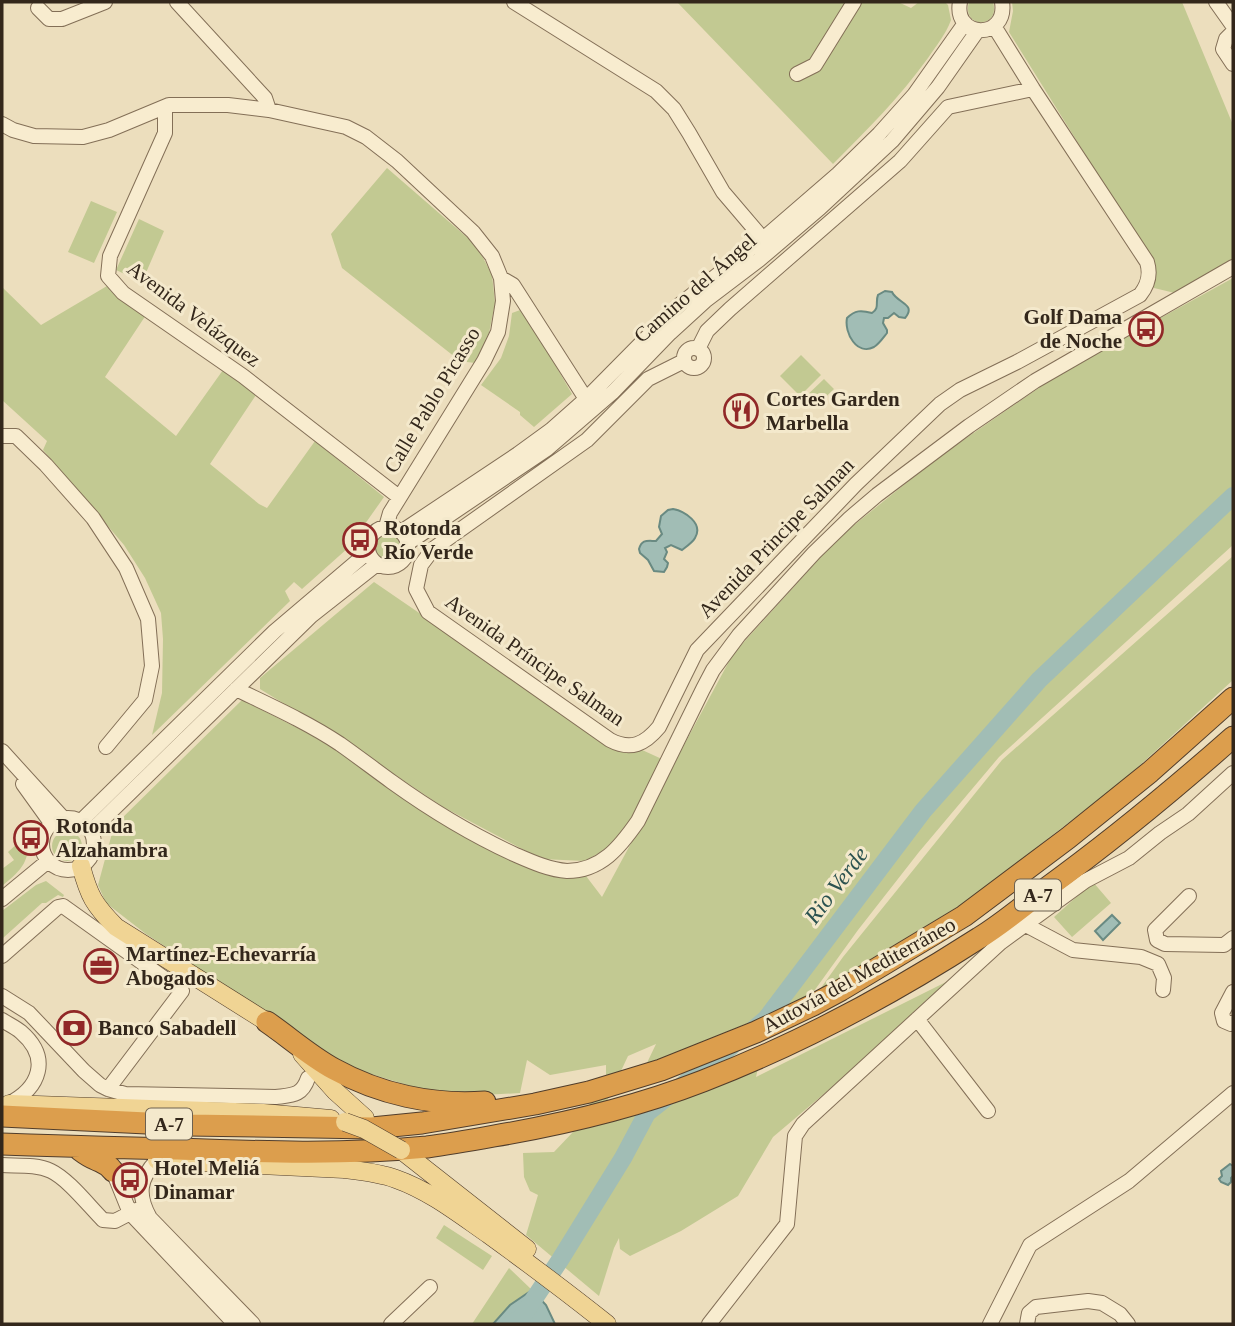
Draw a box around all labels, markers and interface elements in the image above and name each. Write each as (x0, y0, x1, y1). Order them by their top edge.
street label: Camino del Ángel (629, 228, 761, 348)
street label: Avenida Velázquez (123, 256, 265, 372)
place label: Golf Dama de Noche (1023, 305, 1122, 353)
bus stop icon: Golf Dama de Noche (1127, 310, 1165, 348)
street label: Calle Pablo Picasso (379, 323, 485, 477)
place label: Cortes Garden Marbella (766, 387, 900, 435)
restaurant icon: Cortes Garden Marbella (722, 392, 760, 430)
street label: Avenida Principe Salman (693, 453, 859, 623)
place label: Rotonda Río Verde (384, 516, 473, 564)
bus stop icon: Rotonda Río Verde (341, 521, 379, 559)
street label: Avenida Príncipe Salman (441, 589, 630, 731)
place label: Rotonda Alzahambra (56, 814, 168, 862)
bus stop icon: Rotonda Alzahambra (12, 819, 50, 857)
water label: Rio Verde (799, 842, 873, 929)
road number: A-7 (1015, 880, 1061, 911)
street label: Autovía del Mediterráneo (758, 912, 960, 1038)
place label: Martínez-Echevarría Abogados (126, 942, 317, 990)
office icon: Martínez-Echevarría Abogados (82, 947, 120, 985)
bank icon: Banco Sabadell (55, 1009, 93, 1047)
place label: Banco Sabadell (98, 1016, 236, 1040)
road number: A-7 (146, 1108, 192, 1140)
place label: Hotel Meliá Dinamar (154, 1156, 260, 1204)
bus stop icon: Hotel Meliá Dinamar (111, 1161, 149, 1199)

